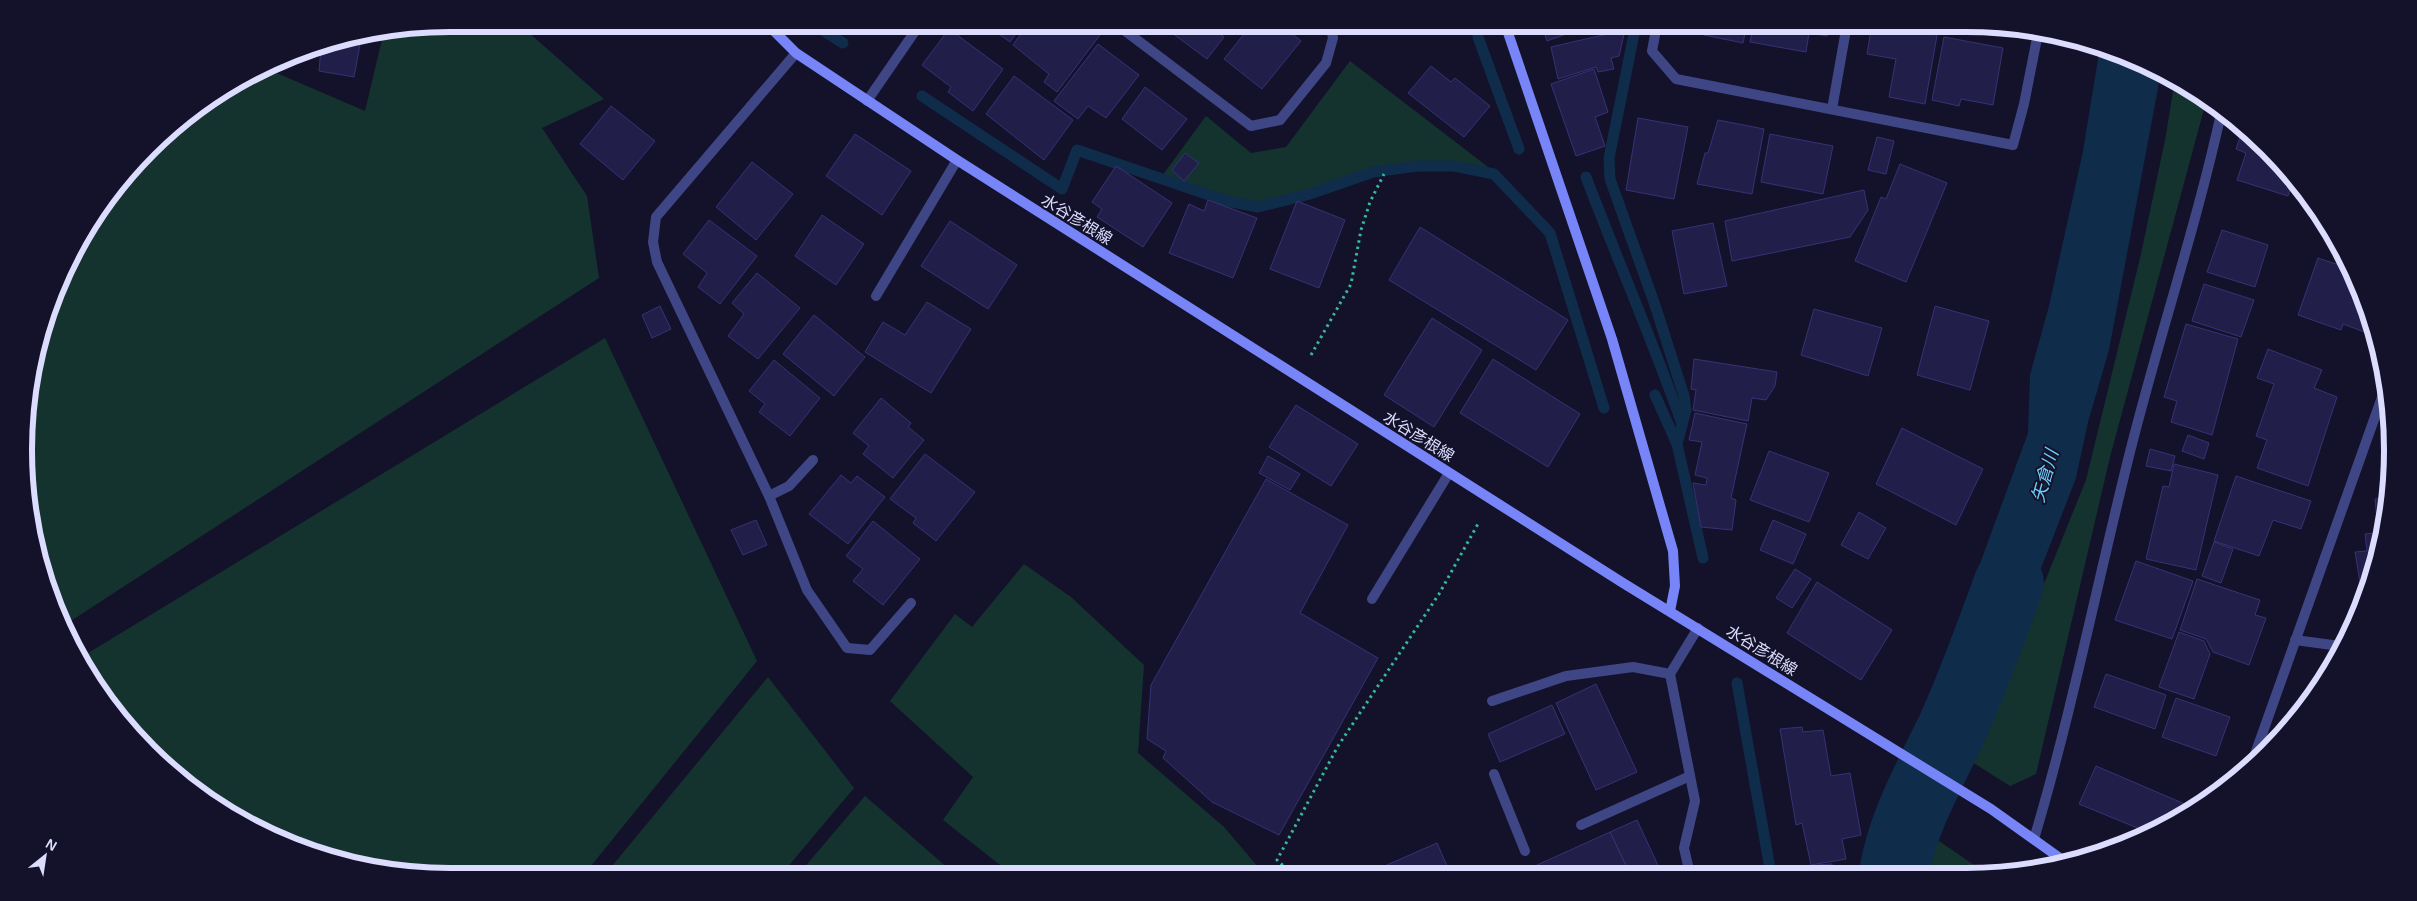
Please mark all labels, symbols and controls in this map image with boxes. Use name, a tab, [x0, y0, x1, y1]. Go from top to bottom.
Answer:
street label: 水谷彦根線	[1038, 191, 1115, 248]
street label: 水谷彦根線	[1380, 408, 1457, 465]
water label: 矢倉川	[2028, 445, 2063, 505]
street label: 水谷彦根線	[1723, 622, 1800, 679]
north arrow	[20, 831, 70, 881]
text: N	[43, 835, 60, 854]

